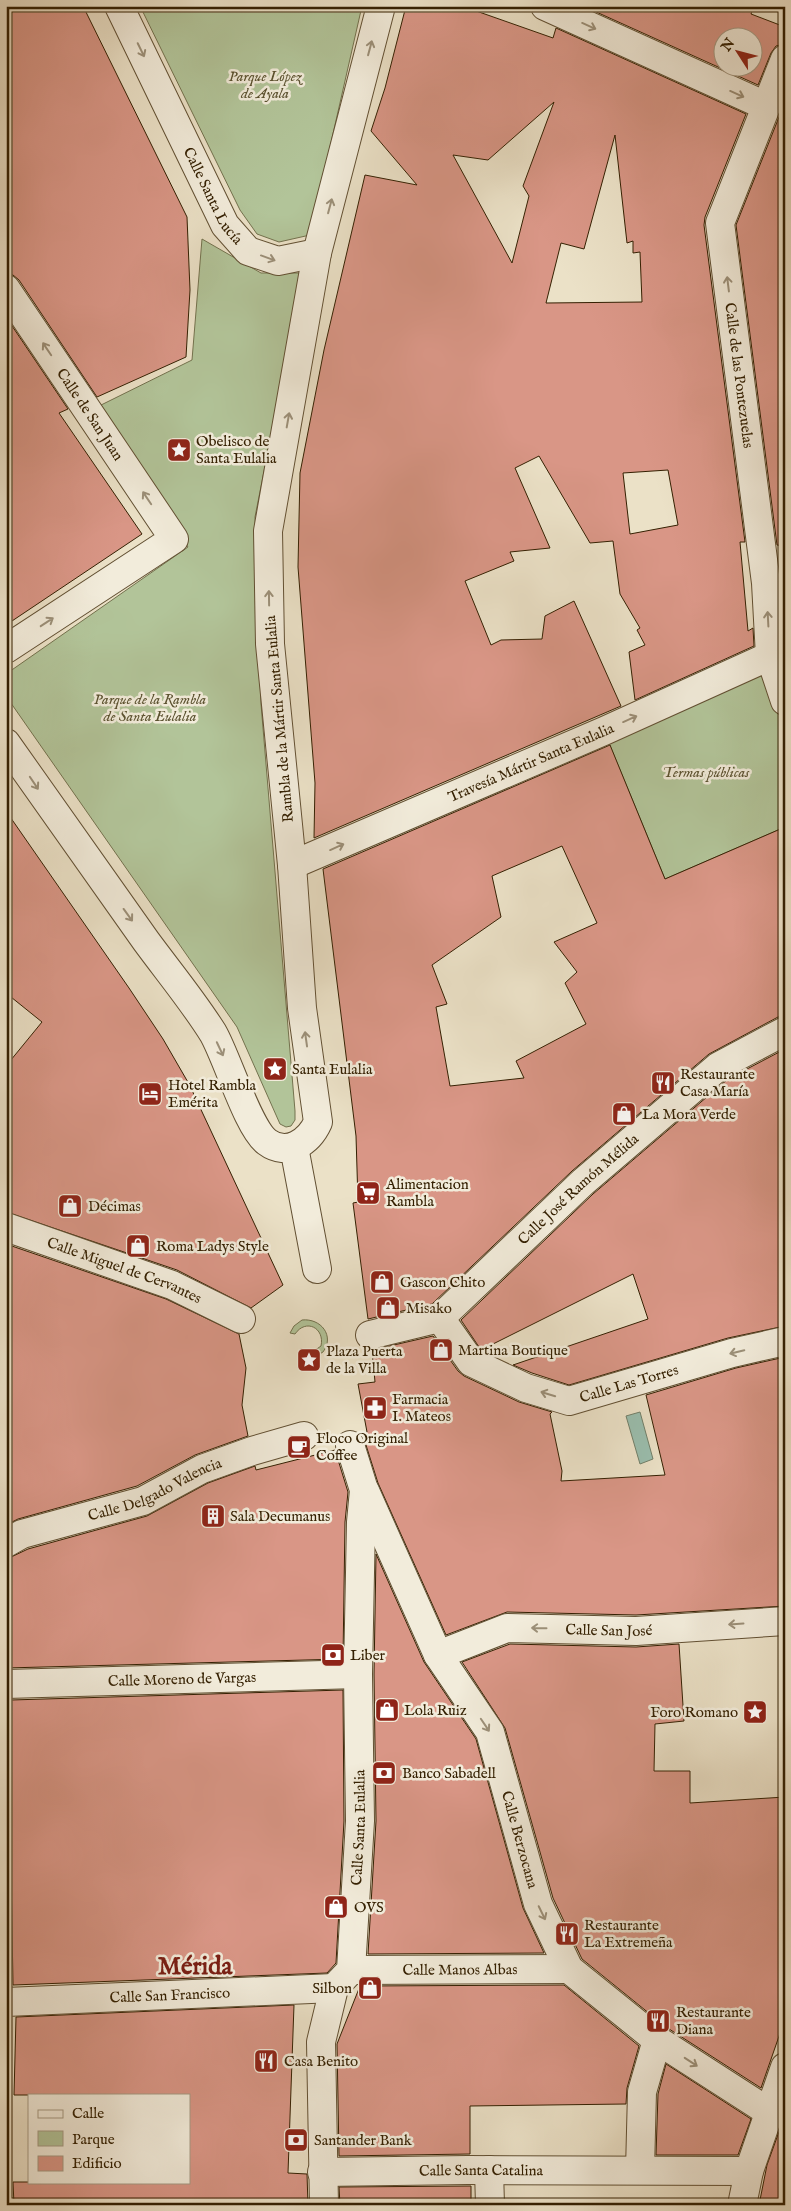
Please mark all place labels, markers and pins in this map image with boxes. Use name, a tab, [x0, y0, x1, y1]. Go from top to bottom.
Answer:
place label: Obelisco de Santa Eulalia	[196, 432, 277, 468]
place icon: Obelisco de Santa Eulalia	[166, 437, 192, 463]
place icon: Santa Eulalia	[262, 1056, 288, 1082]
place label: Santa Eulalia	[292, 1060, 373, 1079]
place label: Restaurante Casa María	[680, 1065, 755, 1101]
restaurant icon: Restaurante Casa María	[650, 1070, 676, 1096]
place label: Hotel Rambla Emérita	[168, 1076, 257, 1112]
hotel icon: Hotel Rambla Emérita	[137, 1081, 163, 1107]
shop icon: La Mora Verde	[611, 1101, 637, 1127]
place label: La Mora Verde	[642, 1105, 736, 1124]
place label: Alimentacion Rambla	[385, 1175, 469, 1211]
supermarket icon: Alimentacion Rambla	[355, 1180, 381, 1206]
shop icon: Décimas	[57, 1193, 83, 1219]
place label: Décimas	[88, 1197, 141, 1216]
shop icon: Roma Ladys Style	[125, 1233, 151, 1259]
place label: Roma Ladys Style	[156, 1237, 269, 1256]
shop icon: Gascon Chito	[369, 1269, 395, 1295]
place label: Gascon Chito	[400, 1273, 485, 1292]
shop icon: Misako	[375, 1295, 401, 1321]
place label: Misako	[406, 1299, 452, 1318]
shop icon: Martina Boutique	[428, 1337, 454, 1363]
place label: Martina Boutique	[458, 1341, 568, 1360]
place label: Plaza Puerta de la Villa	[326, 1342, 403, 1378]
place icon: Plaza Puerta de la Villa	[296, 1347, 322, 1373]
place label: Farmacia I. Mateos	[392, 1390, 451, 1426]
pharmacy icon: Farmacia I. Mateos	[362, 1395, 388, 1421]
place label: Floco Original Coffee	[316, 1429, 409, 1465]
cafe icon: Floco Original Coffee	[286, 1434, 312, 1460]
building icon: Sala Decumanus	[200, 1503, 226, 1529]
place label: Sala Decumanus	[230, 1507, 330, 1526]
bank icon: Liber	[320, 1642, 346, 1668]
place label: Liber	[350, 1646, 386, 1665]
shop icon: Lola Ruiz	[374, 1697, 400, 1723]
place icon: Foro Romano	[742, 1699, 768, 1725]
place label: Lola Ruiz	[404, 1701, 467, 1720]
place label: Foro Romano	[650, 1703, 738, 1722]
bank icon: Banco Sabadell	[371, 1760, 397, 1786]
place label: Banco Sabadell	[402, 1764, 497, 1783]
shop icon: OVS	[323, 1894, 349, 1920]
place label: OVS	[354, 1898, 384, 1917]
place label: Restaurante La Extremeña	[584, 1916, 673, 1952]
restaurant icon: Restaurante La Extremeña	[554, 1921, 580, 1947]
shop icon: Silbon	[357, 1975, 383, 2001]
place label: Silbon	[312, 1979, 352, 1998]
place label: Restaurante Diana	[676, 2003, 751, 2039]
restaurant icon: Restaurante Diana	[645, 2008, 671, 2034]
restaurant icon: Casa Benito	[253, 2048, 279, 2074]
place label: Casa Benito	[284, 2052, 358, 2071]
bank icon: Santander Bank	[283, 2127, 309, 2153]
place label: Santander Bank	[314, 2131, 413, 2150]

